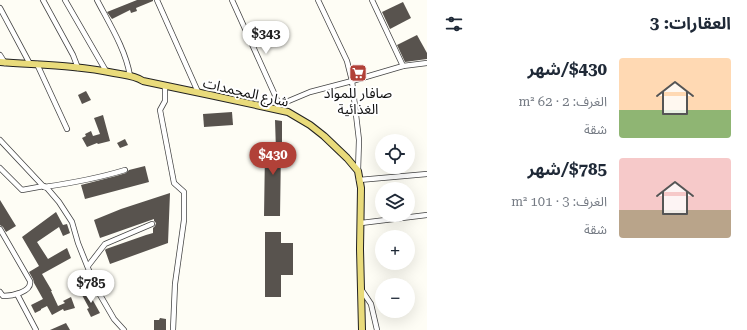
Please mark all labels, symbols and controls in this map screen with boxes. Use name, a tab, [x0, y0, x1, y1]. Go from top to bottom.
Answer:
icon: filters	[443, 13, 465, 35]
text: العقارات: 3	[650, 13, 731, 33]
pin: $343	[242, 21, 290, 55]
text: $343	[251, 26, 281, 41]
text: $430/شهر	[527, 59, 607, 79]
supermarket icon: صافار للمواد الغذائية	[348, 63, 368, 83]
street label: شارع المجمدات	[201, 74, 290, 113]
icon: home	[651, 74, 699, 122]
place label: صافار للمواد الغذائية	[324, 85, 392, 117]
text: الغرف: 2 · 62 m²	[518, 94, 607, 109]
text: شقة	[584, 122, 607, 137]
map controls	[375, 134, 415, 318]
button: locate	[375, 134, 415, 174]
pin: $430	[249, 142, 297, 176]
text: $430	[258, 147, 288, 162]
text: $785/شهر	[527, 159, 607, 179]
icon: home	[651, 174, 699, 222]
button: layers	[375, 182, 415, 222]
text: الغرف: 3 · 101 m²	[511, 194, 607, 209]
text: شقة	[584, 222, 607, 237]
button: +	[375, 230, 415, 270]
pin: $785	[67, 270, 115, 304]
text: $785	[76, 275, 106, 290]
button: −	[375, 278, 415, 318]

